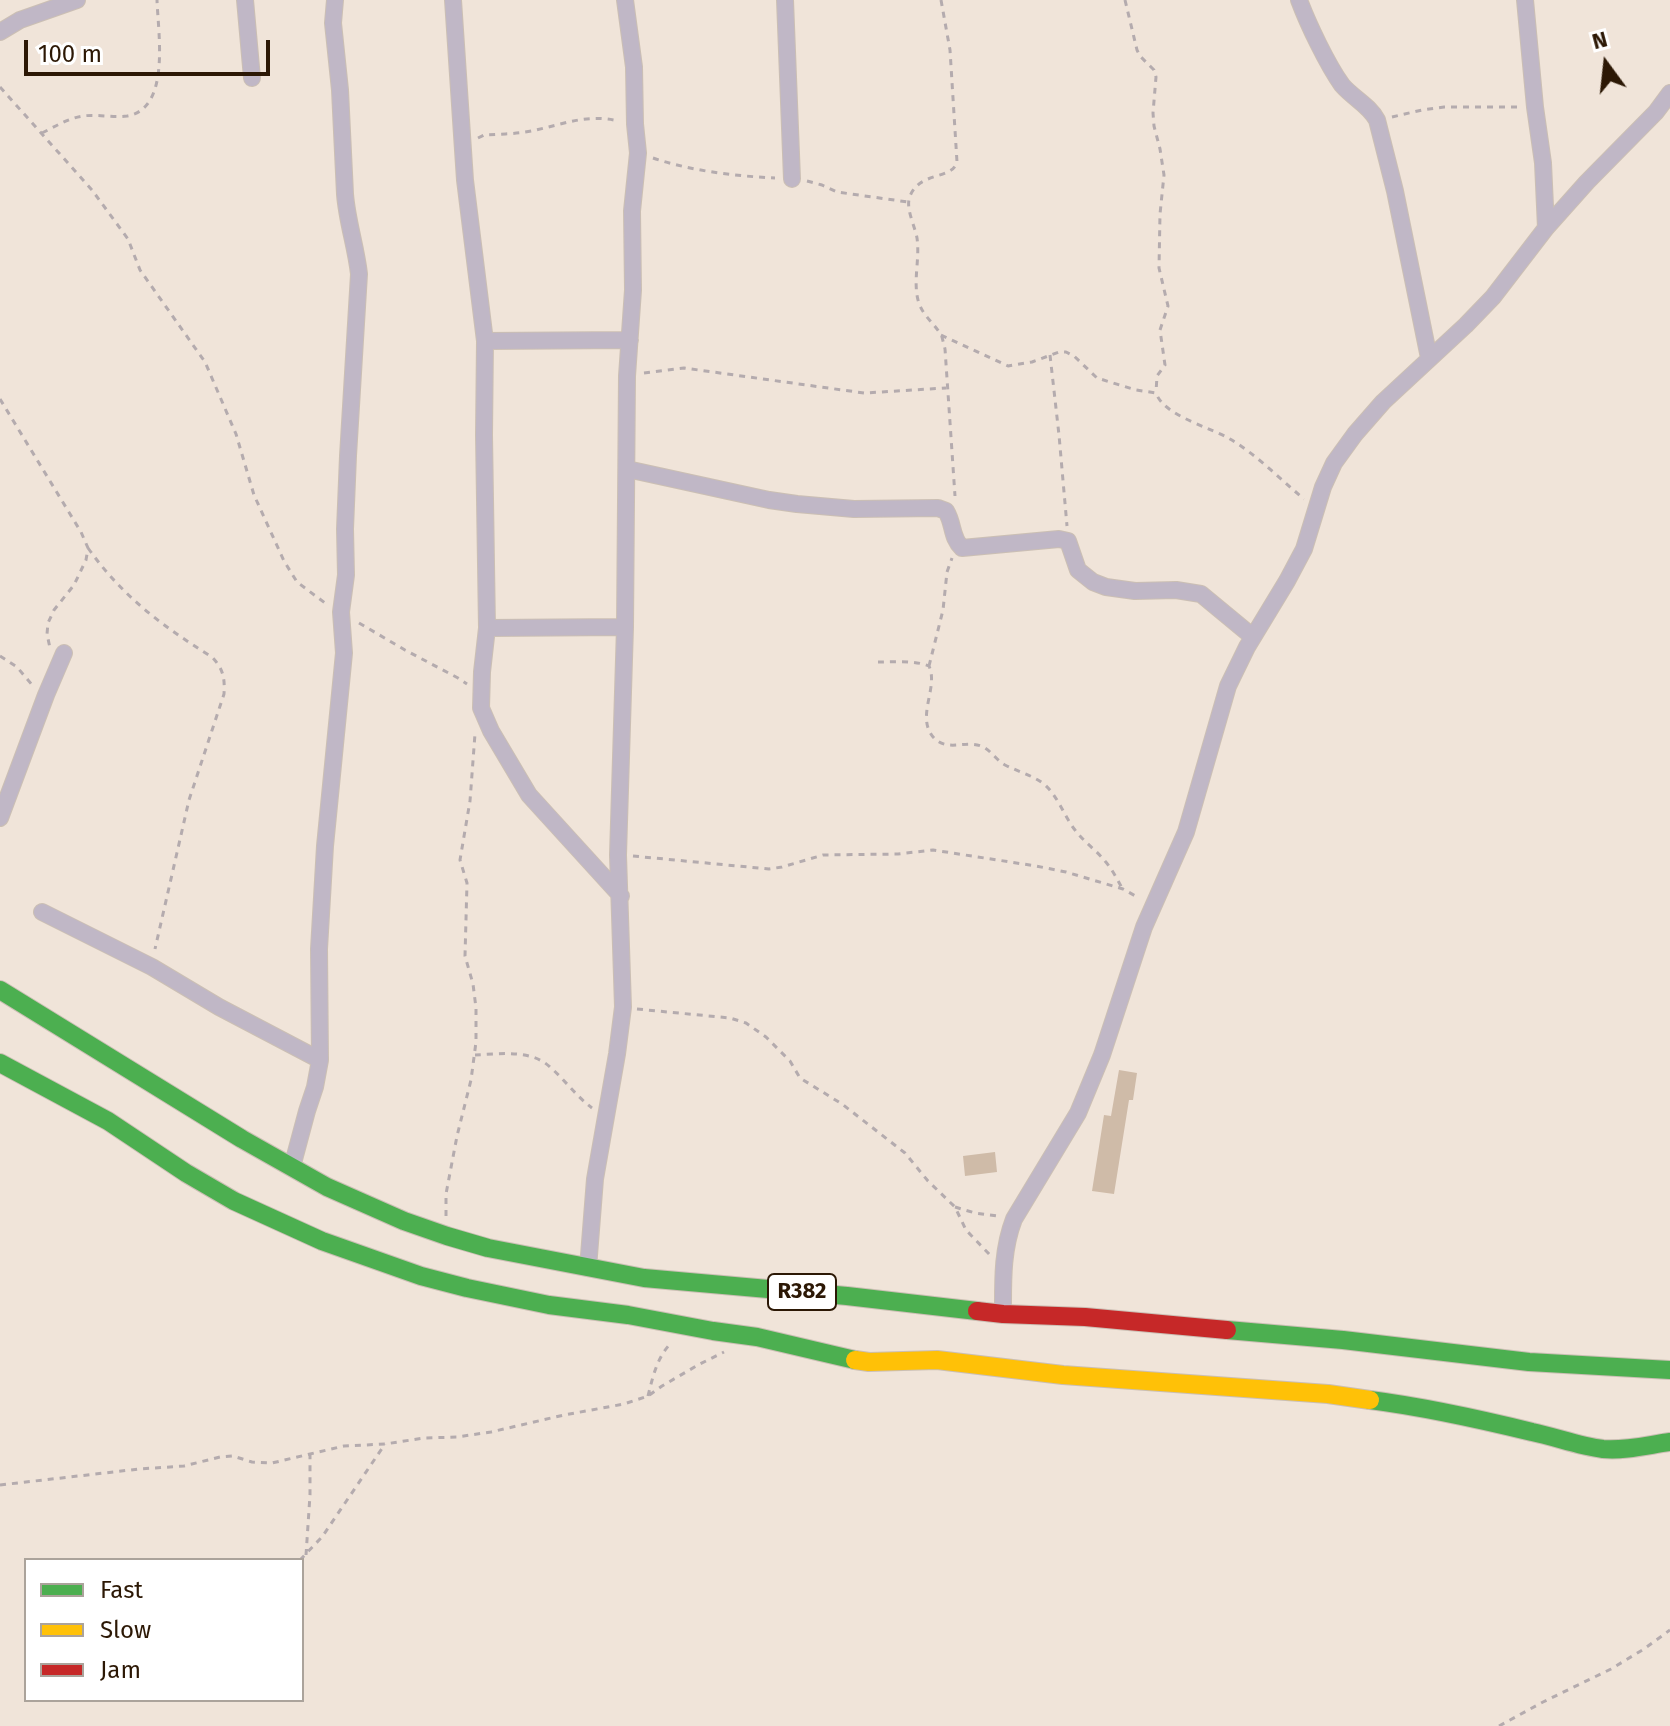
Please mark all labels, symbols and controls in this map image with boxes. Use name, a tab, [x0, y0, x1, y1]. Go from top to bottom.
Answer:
scale bar	[28, 24, 274, 74]
north arrow	[1566, 24, 1646, 104]
text: N	[1589, 25, 1610, 55]
text: 100 m	[38, 40, 102, 68]
road number: R382	[768, 1274, 836, 1310]
legend	[24, 1558, 304, 1702]
text: Fast	[100, 1576, 143, 1604]
text: Slow	[100, 1616, 151, 1644]
text: Jam	[100, 1656, 141, 1684]

